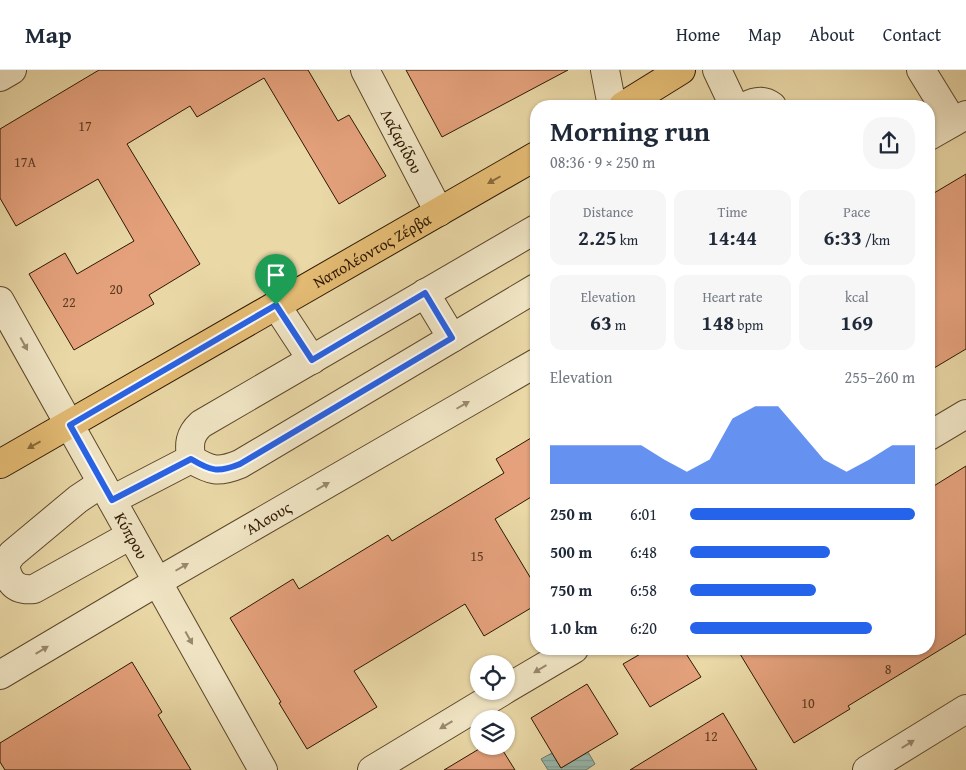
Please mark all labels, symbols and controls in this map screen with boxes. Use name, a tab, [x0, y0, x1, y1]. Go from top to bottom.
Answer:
text: Map	[25, 17, 72, 52]
text: Home	[676, 21, 720, 48]
text: Map	[748, 21, 781, 48]
text: About	[809, 21, 855, 48]
text: Contact	[883, 21, 941, 48]
street label: Λαζαρίδου	[375, 104, 429, 178]
text: Morning run	[550, 110, 710, 151]
house number: 17	[78, 116, 92, 136]
button: share	[863, 117, 915, 169]
text: 08:36 · 9 × 250 m	[550, 150, 655, 174]
house number: 17Α	[14, 152, 36, 172]
one-way arrow	[487, 176, 500, 185]
text: Distance	[583, 202, 633, 222]
text: Time	[718, 202, 747, 222]
text: Pace	[843, 202, 870, 222]
street label: Ναπολέοντος Ζέρβα	[308, 207, 436, 294]
text: 2.25	[578, 222, 617, 253]
text: 14:44	[708, 222, 757, 253]
text: 6:33	[823, 222, 862, 253]
text: km	[617, 230, 638, 250]
text: /km	[862, 230, 890, 250]
pin	[255, 254, 297, 305]
icon: arrive	[262, 261, 290, 289]
house number: 20	[109, 279, 123, 299]
text: Elevation	[581, 287, 636, 307]
text: Heart rate	[702, 287, 763, 307]
text: kcal	[845, 287, 869, 307]
house number: 22	[62, 292, 76, 312]
text: 63	[590, 307, 612, 338]
text: 148	[702, 307, 734, 338]
text: 169	[841, 307, 873, 338]
text: m	[612, 315, 626, 335]
text: bpm	[734, 315, 763, 335]
one-way arrow	[20, 337, 28, 351]
text: Elevation	[550, 365, 613, 389]
text: 255–260 m	[845, 365, 915, 389]
one-way arrow	[456, 401, 471, 409]
one-way arrow	[28, 440, 41, 449]
one-way arrow	[316, 482, 329, 491]
street label: Άλσους	[239, 495, 296, 541]
text: 250 m	[550, 502, 592, 526]
text: 6:01	[630, 502, 657, 526]
street label: Κύπρου	[109, 508, 154, 563]
text: 500 m	[550, 540, 592, 564]
text: 6:48	[630, 540, 657, 564]
house number: 15	[470, 546, 484, 566]
one-way arrow	[175, 563, 189, 572]
text: 750 m	[550, 578, 592, 602]
text: 6:58	[630, 578, 657, 602]
text: 1.0 km	[550, 616, 597, 640]
text: 6:20	[630, 616, 657, 640]
one-way arrow	[185, 632, 194, 645]
one-way arrow	[34, 646, 49, 654]
map controls	[470, 655, 515, 755]
button: locate	[470, 655, 515, 700]
house number: 8	[885, 659, 892, 679]
one-way arrow	[534, 665, 547, 674]
house number: 10	[801, 693, 815, 713]
button: layers	[470, 710, 515, 755]
one-way arrow	[440, 721, 453, 730]
house number: 12	[704, 726, 718, 746]
one-way arrow	[902, 740, 915, 749]

